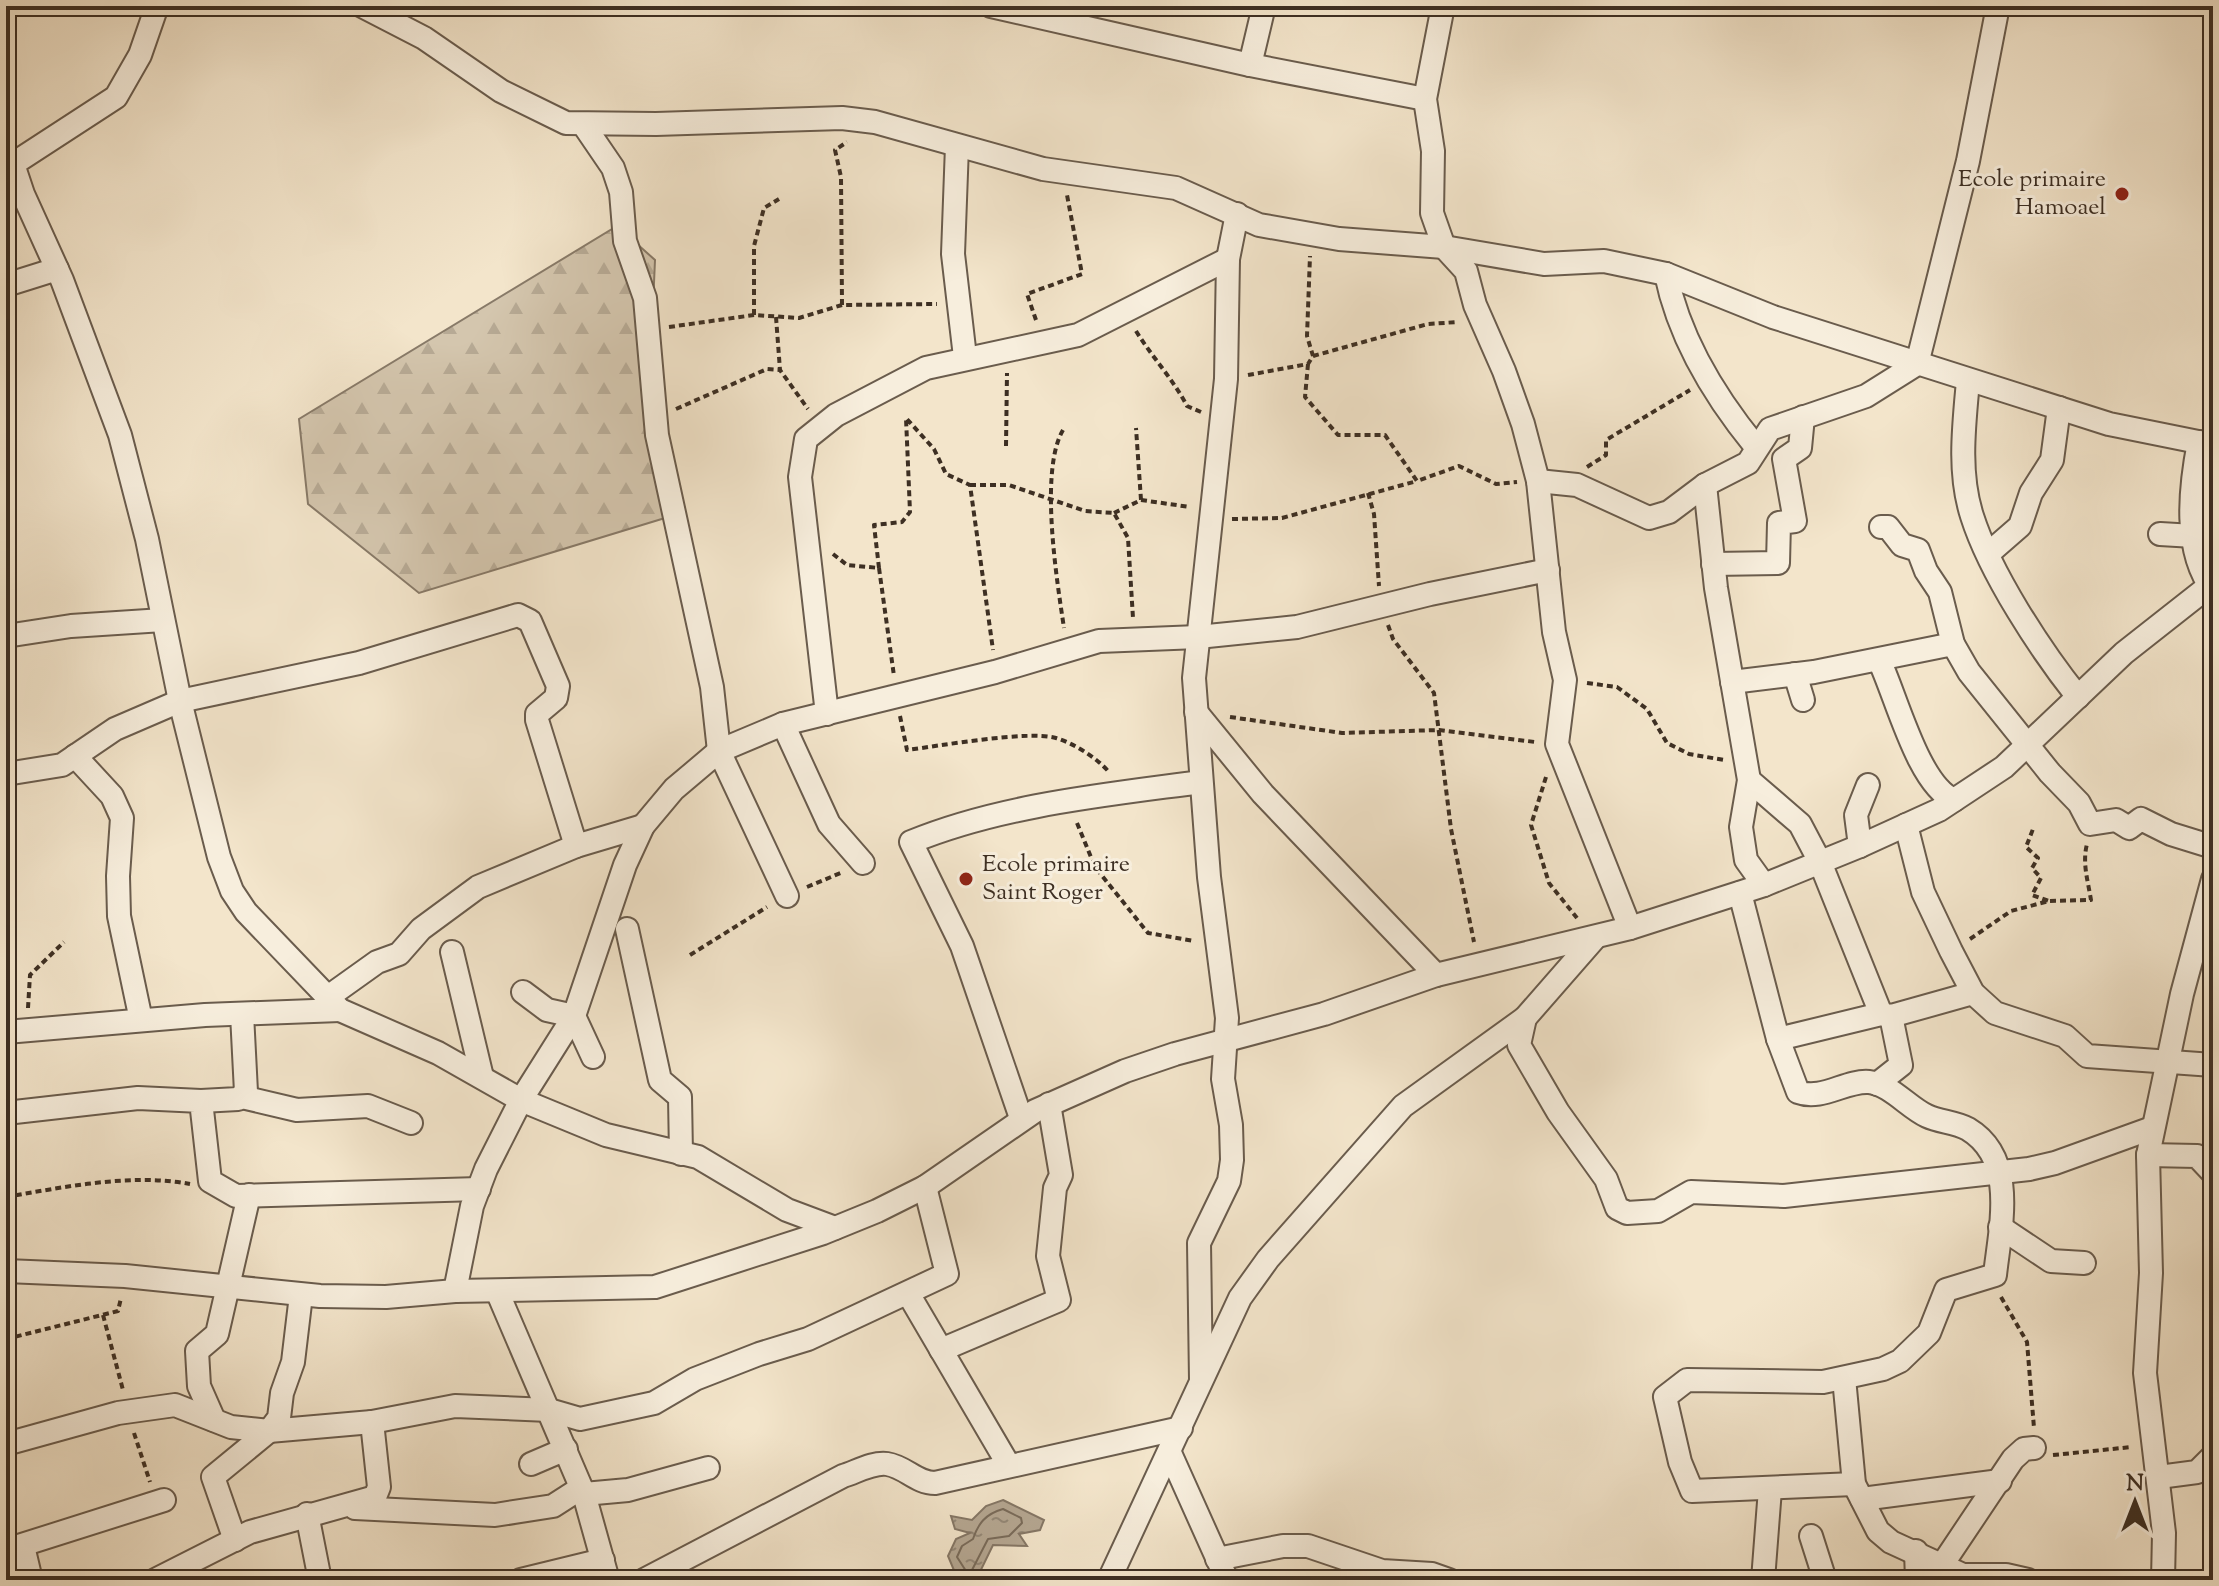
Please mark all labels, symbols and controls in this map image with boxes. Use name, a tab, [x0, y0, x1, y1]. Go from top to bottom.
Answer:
place label: Ecole primaire Hamoael	[1958, 163, 2106, 225]
marker: Ecole primaire Hamoael	[2113, 185, 2131, 203]
place label: Ecole primaire Saint Roger	[982, 848, 1130, 910]
marker: Ecole primaire Saint Roger	[957, 870, 975, 888]
north arrow	[2095, 1462, 2175, 1542]
text: N	[2126, 1469, 2144, 1501]

